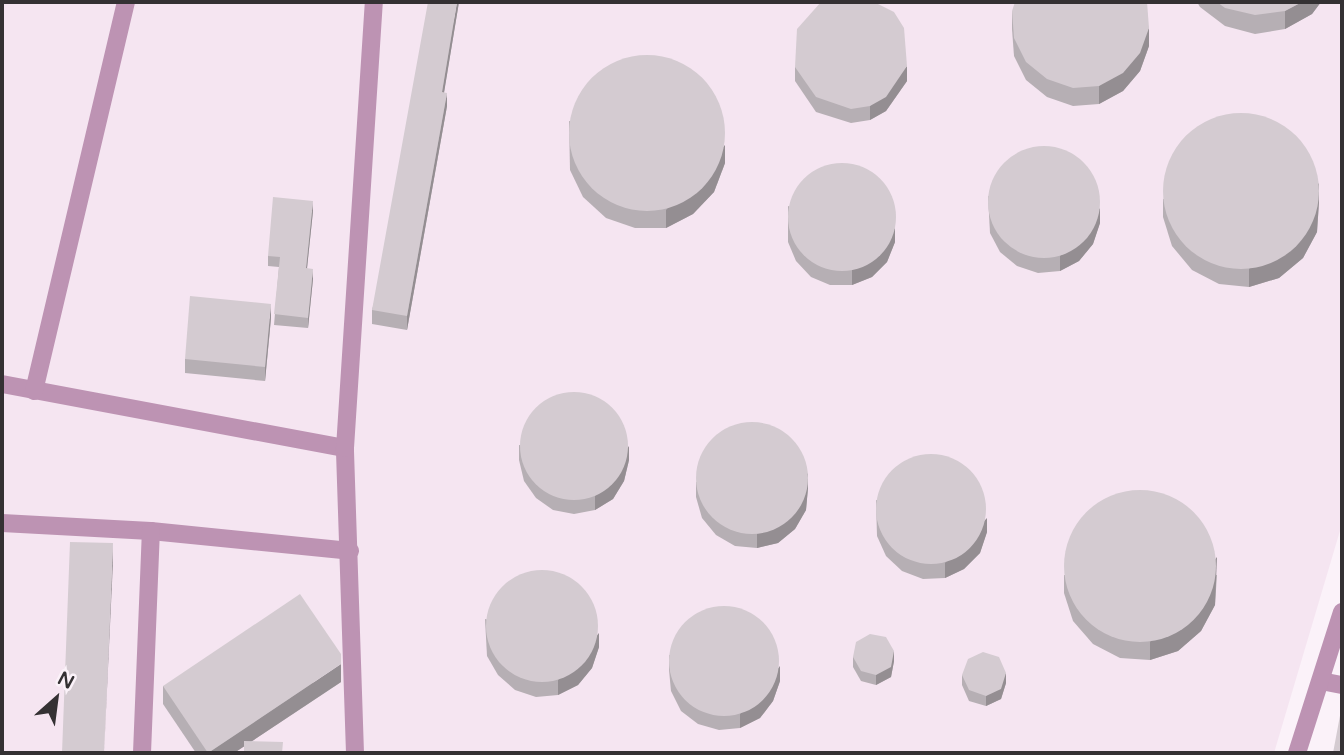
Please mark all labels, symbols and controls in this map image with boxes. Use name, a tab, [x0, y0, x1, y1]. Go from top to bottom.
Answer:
north arrow	[21, 664, 91, 734]
text: N	[54, 667, 78, 694]

